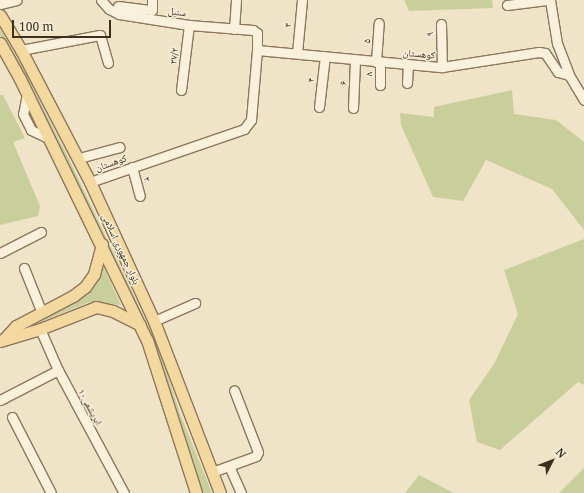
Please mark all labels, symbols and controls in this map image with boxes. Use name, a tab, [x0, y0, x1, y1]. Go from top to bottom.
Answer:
street label: سنبل	[167, 5, 187, 19]
scale bar	[14, 12, 113, 38]
text: 100 m	[19, 18, 54, 35]
street label: ۳	[282, 22, 294, 28]
street label: ۹	[424, 32, 436, 36]
street label: ۵	[361, 38, 373, 44]
street label: ۲۷/۲	[167, 47, 181, 65]
street label: کوهستان	[402, 47, 436, 61]
street label: ۸	[363, 72, 375, 76]
street label: ۴	[305, 77, 317, 83]
street label: ۶	[337, 81, 349, 85]
street label: کوهستان	[94, 152, 128, 174]
street label: ۲	[141, 175, 153, 183]
street label: بلوار جمهوری اسلامی	[99, 212, 143, 286]
street label: ابریشمی۱۰	[75, 387, 105, 427]
north arrow	[532, 441, 572, 481]
text: N	[553, 444, 570, 461]

